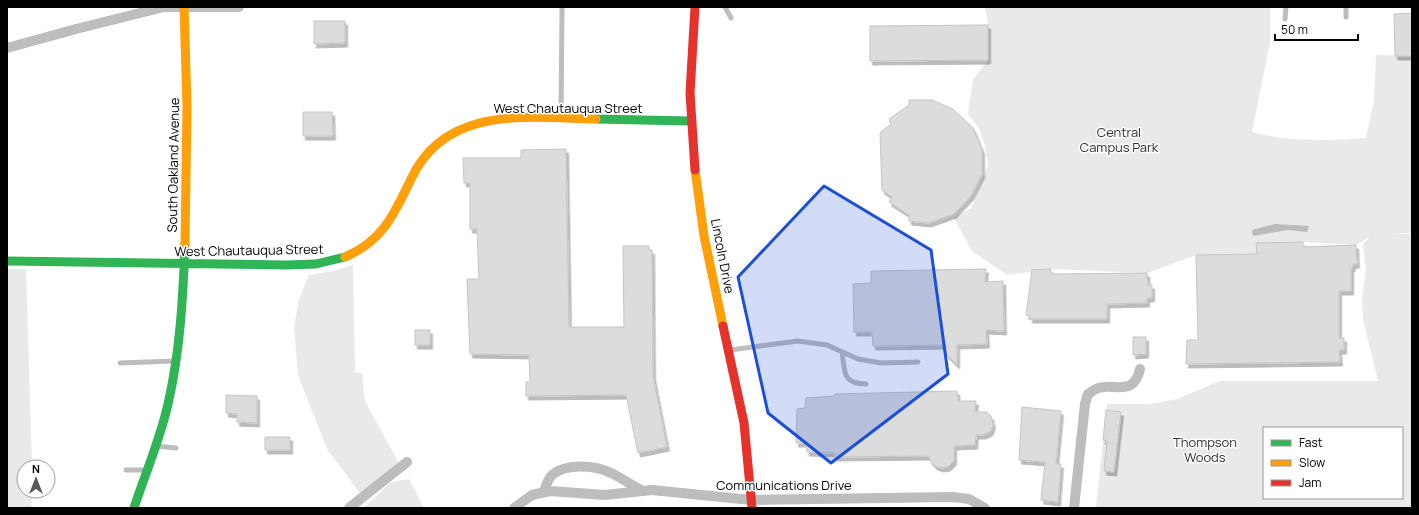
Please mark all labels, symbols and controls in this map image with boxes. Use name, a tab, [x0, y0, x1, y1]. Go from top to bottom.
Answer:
scale bar	[1275, 16, 1358, 42]
text: 50 m	[1281, 21, 1308, 38]
street label: South Oakland Avenue	[163, 97, 183, 233]
street label: West Chautauqua Street	[493, 99, 643, 117]
park label: Central Campus Park	[1080, 123, 1159, 156]
street label: Lincoln Drive	[707, 217, 739, 295]
street label: West Chautauqua Street	[174, 240, 324, 260]
legend	[1263, 427, 1403, 499]
park label: Thompson Woods	[1173, 433, 1237, 466]
text: Fast	[1299, 434, 1323, 451]
text: Slow	[1299, 454, 1325, 471]
north arrow	[16, 459, 56, 499]
text: N	[32, 461, 40, 476]
text: Jam	[1299, 474, 1321, 491]
street label: Communications Drive	[716, 476, 852, 494]

